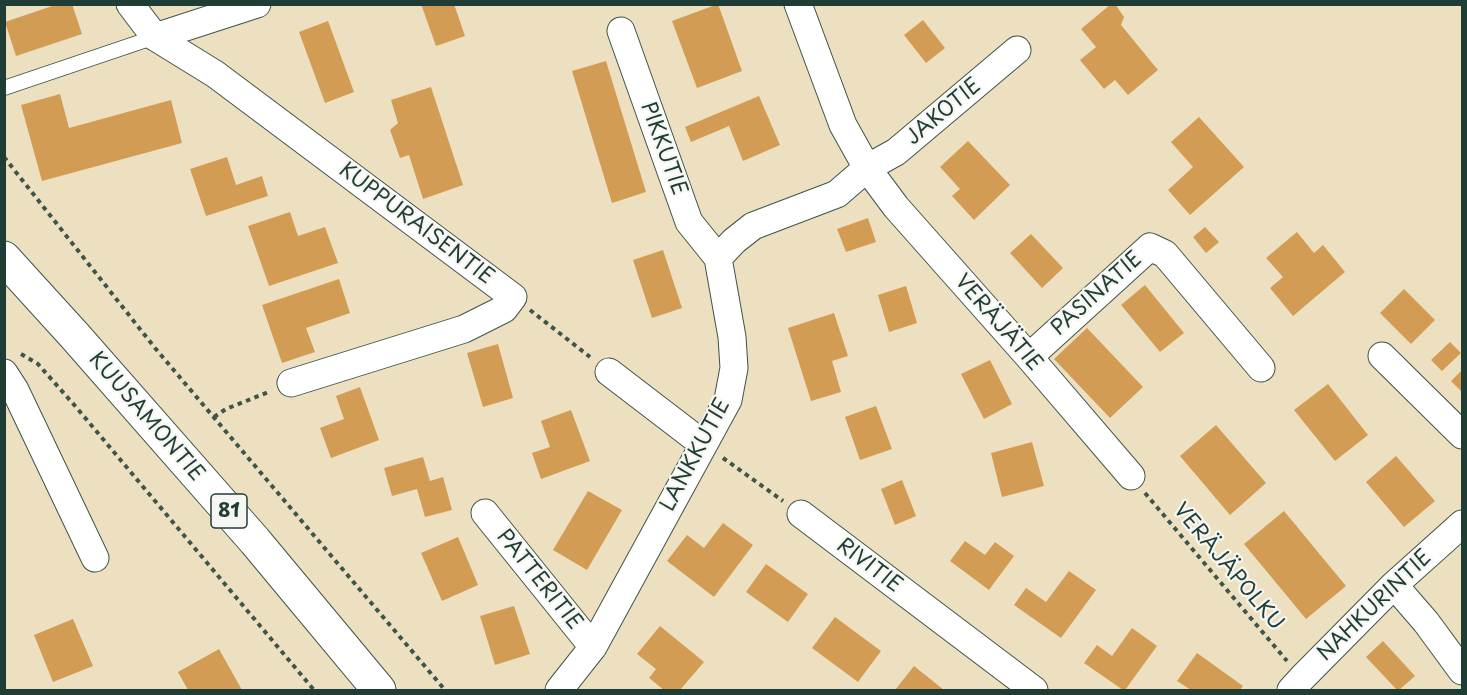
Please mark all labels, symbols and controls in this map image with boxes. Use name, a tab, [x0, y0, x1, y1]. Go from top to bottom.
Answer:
street label: JAKOTIE	[901, 73, 987, 151]
street label: PIKKUTIE	[634, 99, 692, 199]
street label: KUPPURAISENTIE	[334, 158, 498, 290]
street label: PASINATIE	[1046, 247, 1148, 341]
street label: VERÄJÄTIE	[949, 269, 1047, 377]
street label: KUUSAMONTIE	[83, 347, 209, 487]
street label: LANKKUTIE	[656, 394, 736, 516]
road number: 81	[211, 494, 247, 528]
street label: VERÄJÄPOLKU	[1168, 498, 1288, 636]
street label: PATTERITIE	[491, 525, 587, 635]
street label: RIVITIE	[831, 533, 907, 599]
street label: NAHKURINTIE	[1313, 545, 1437, 667]

